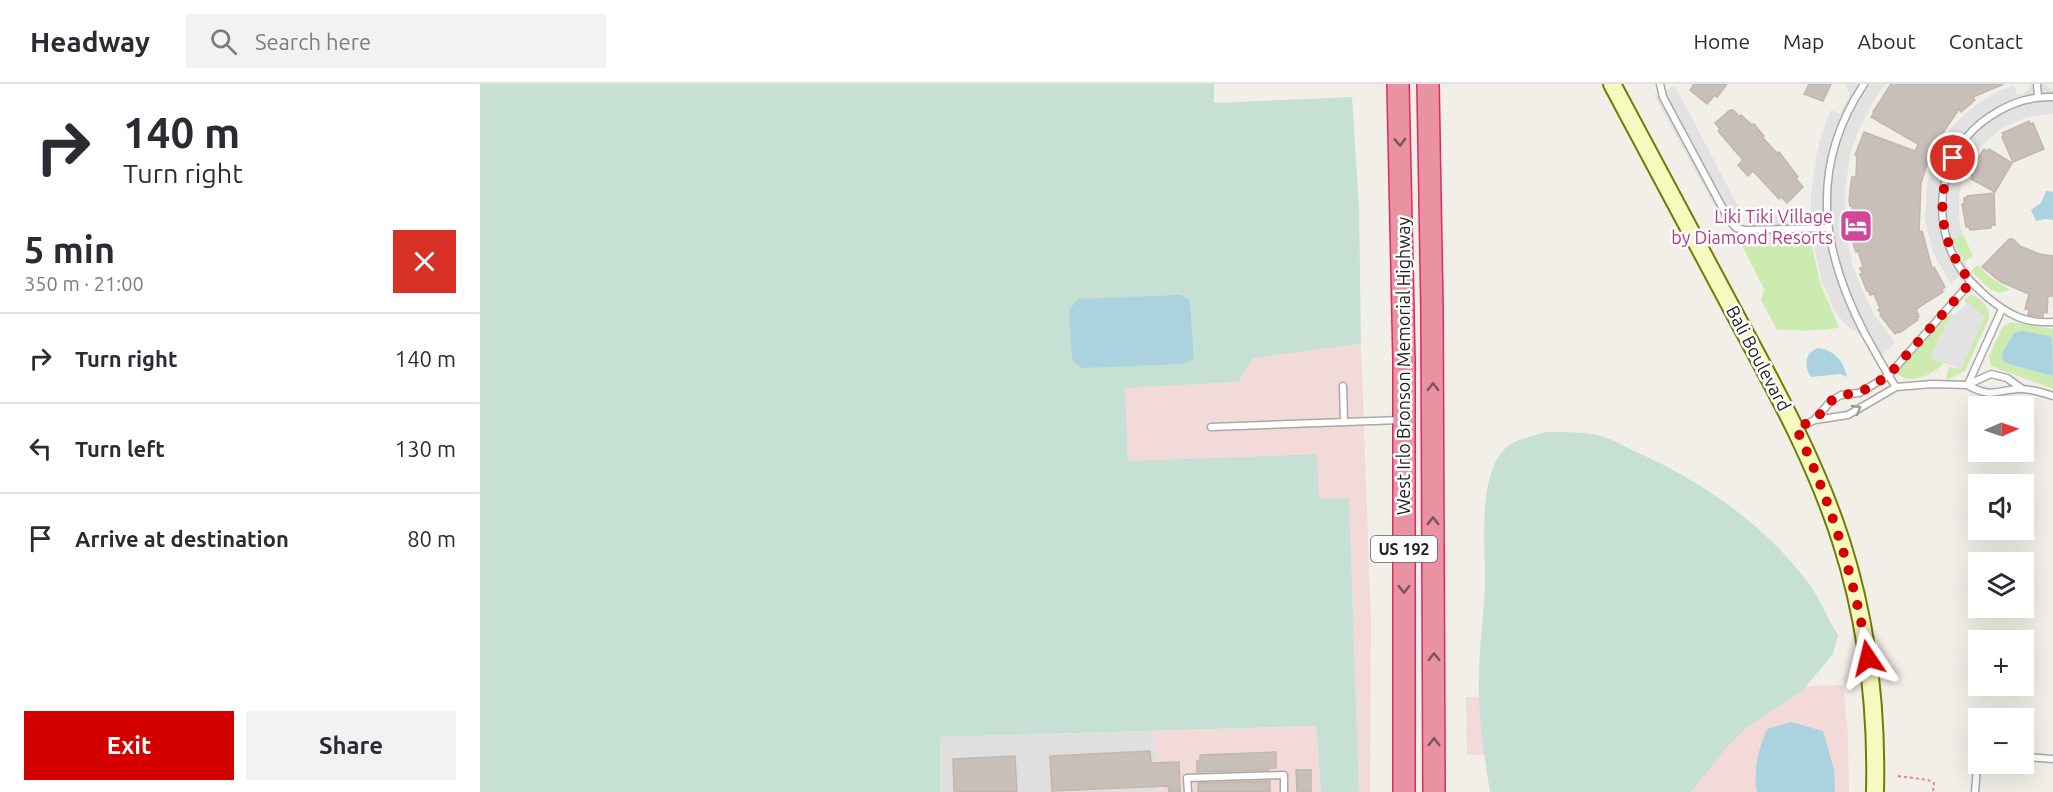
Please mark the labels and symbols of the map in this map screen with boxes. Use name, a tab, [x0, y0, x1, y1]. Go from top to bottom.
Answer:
pin	[1927, 132, 1978, 183]
one-way arrow	[1393, 138, 1406, 147]
place label: Liki Tiki Village by Diamond Resorts	[1671, 206, 1833, 247]
hotel icon: Liki Tiki Village by Diamond Resorts	[1838, 208, 1874, 244]
street label: West Irlo Bronson Memorial Highway	[1393, 217, 1413, 515]
street label: Bali Boulevard	[1723, 302, 1795, 414]
one-way arrow	[1427, 383, 1439, 392]
north arrow	[1968, 396, 2034, 462]
one-way arrow	[1851, 405, 1862, 417]
one-way arrow	[1427, 516, 1439, 525]
road number: US 192	[1371, 536, 1437, 562]
one-way arrow	[1398, 584, 1410, 593]
position arrow	[1836, 626, 1900, 690]
one-way arrow	[1428, 652, 1440, 661]
one-way arrow	[1428, 738, 1440, 747]

